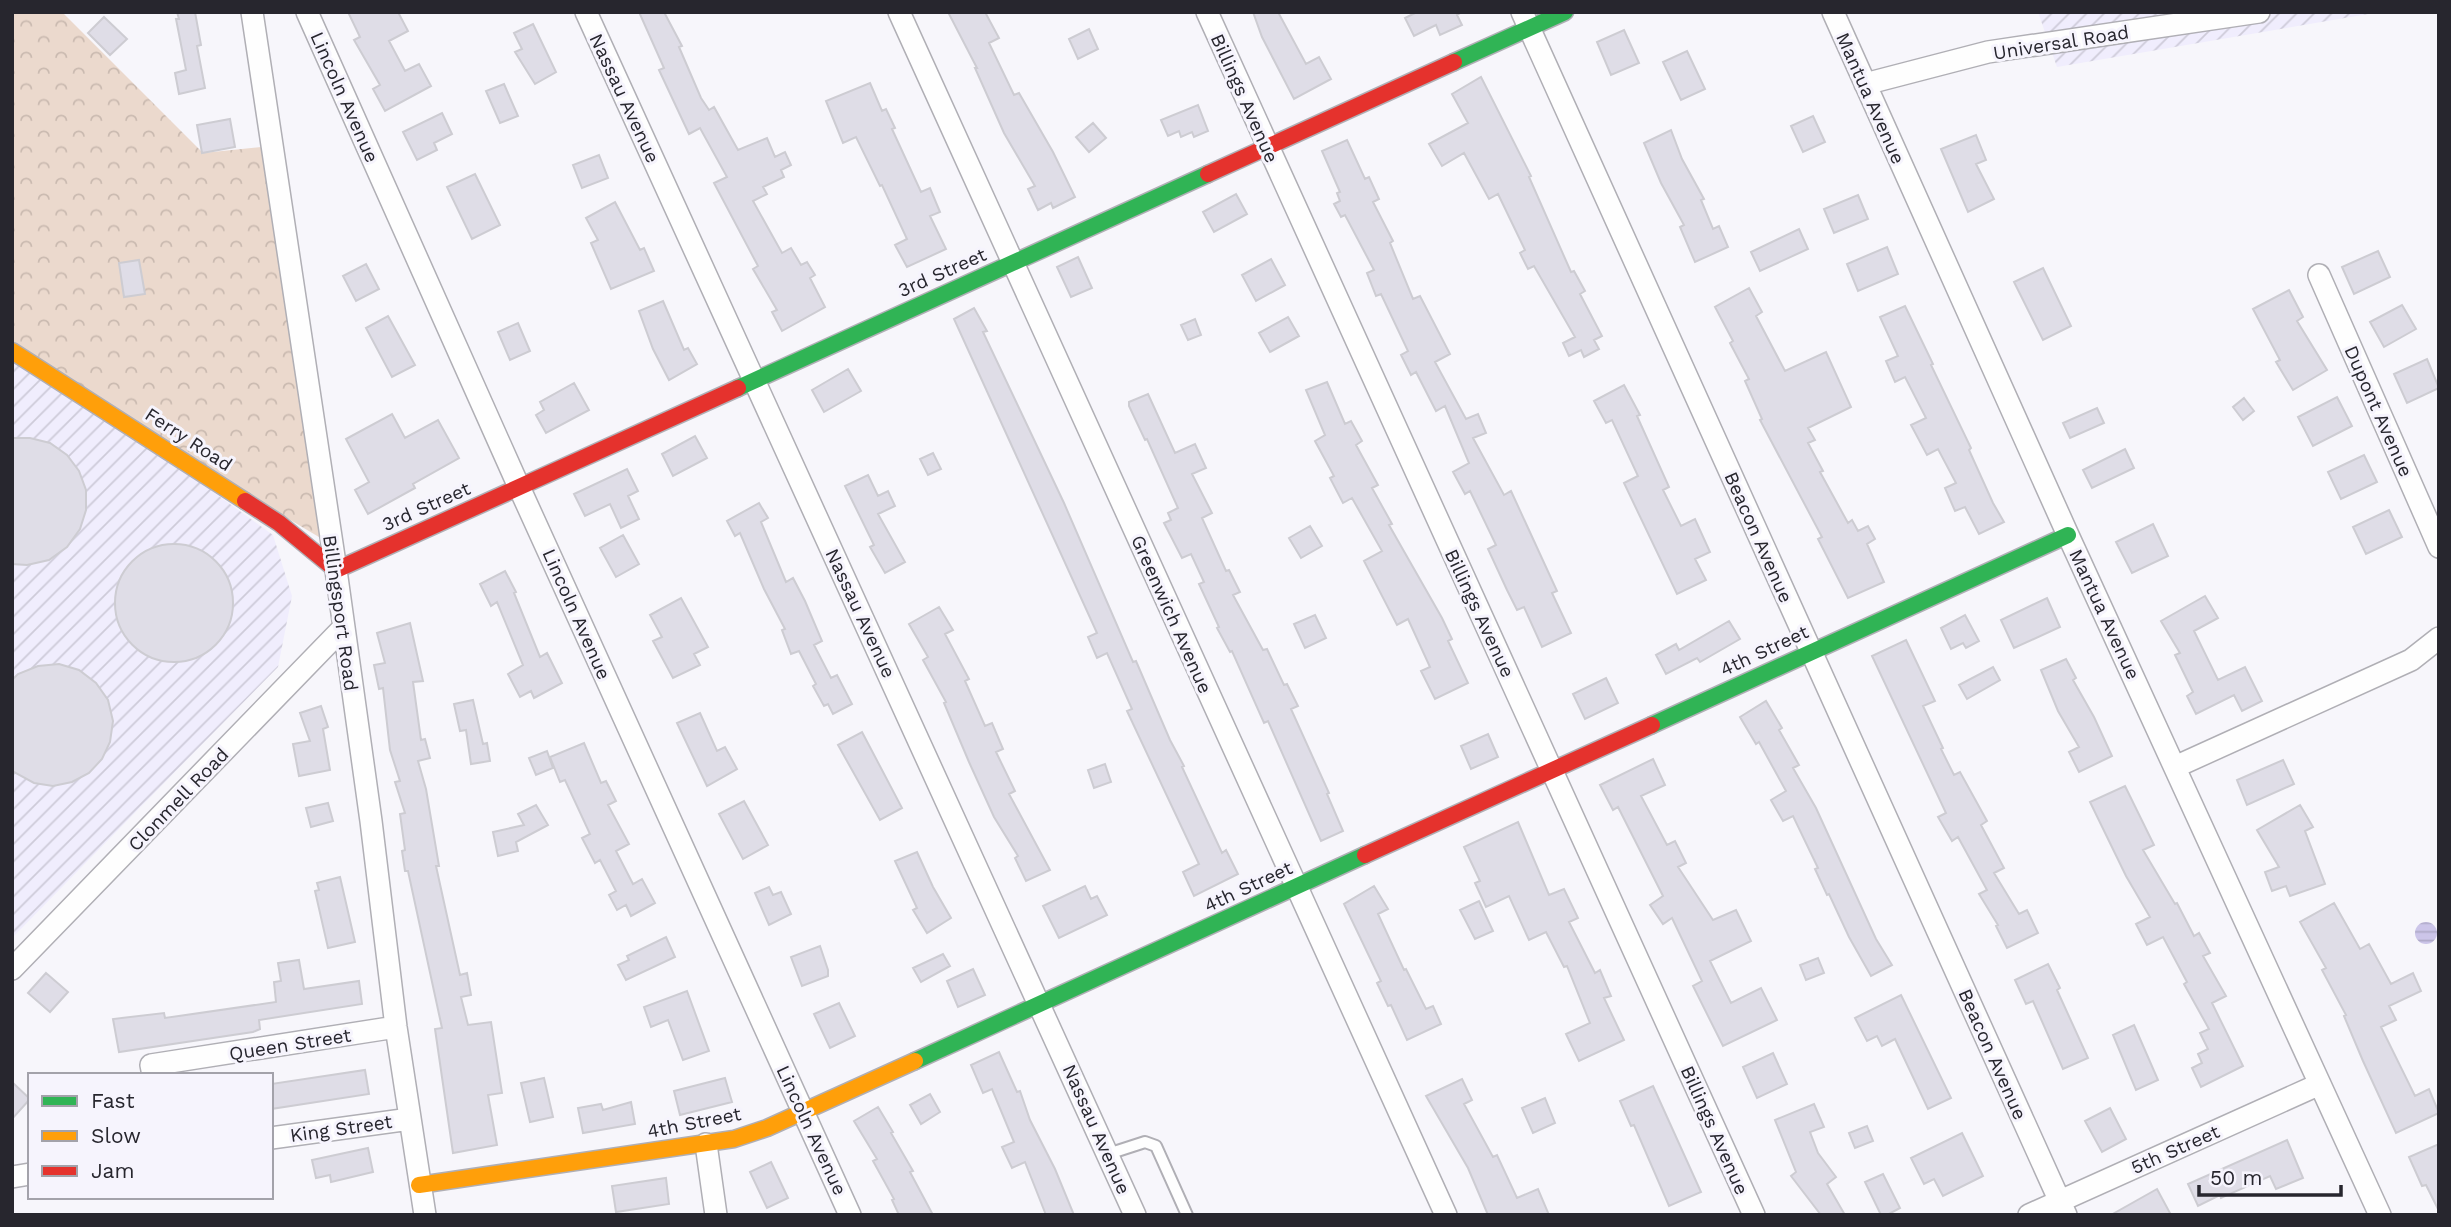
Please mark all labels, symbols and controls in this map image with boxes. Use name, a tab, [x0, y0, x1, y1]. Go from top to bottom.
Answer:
street label: Universal Road	[1992, 20, 2131, 65]
street label: Lincoln Avenue	[305, 28, 384, 166]
street label: Mantua Avenue	[1831, 29, 1910, 167]
street label: Nassau Avenue	[585, 30, 665, 167]
street label: Billings Avenue	[1206, 30, 1283, 166]
street label: 3rd Street	[895, 243, 990, 302]
street label: Dupont Avenue	[2339, 342, 2418, 480]
street label: Ferry Road	[141, 403, 237, 476]
street label: Beacon Avenue	[1719, 468, 1798, 606]
street label: 3rd Street	[379, 477, 474, 536]
street label: Greenwich Avenue	[1126, 531, 1217, 697]
street label: Billingsport Road	[318, 534, 363, 693]
street label: Lincoln Avenue	[537, 545, 616, 683]
street label: Nassau Avenue	[821, 545, 901, 682]
street label: Billings Avenue	[1440, 545, 1519, 681]
street label: Mantua Avenue	[2064, 545, 2145, 683]
street label: 4th Street	[1716, 620, 1812, 681]
street label: Clonmell Road	[123, 743, 233, 856]
street label: 4th Street	[1200, 856, 1296, 917]
street label: Beacon Avenue	[1953, 985, 2032, 1123]
street label: Queen Street	[227, 1023, 353, 1065]
street label: Nassau Avenue	[1058, 1061, 1136, 1198]
street label: Lincoln Avenue	[771, 1062, 852, 1199]
street label: Billings Avenue	[1676, 1062, 1753, 1198]
legend	[28, 1073, 273, 1199]
text: Fast	[91, 1088, 135, 1113]
street label: 4th Street	[645, 1102, 743, 1143]
street label: King Street	[288, 1110, 394, 1147]
street label: 5th Street	[2127, 1120, 2223, 1179]
text: Slow	[91, 1123, 141, 1148]
scale bar	[2199, 1154, 2341, 1198]
text: Jam	[91, 1158, 134, 1183]
text: 50 m	[2210, 1165, 2262, 1190]

